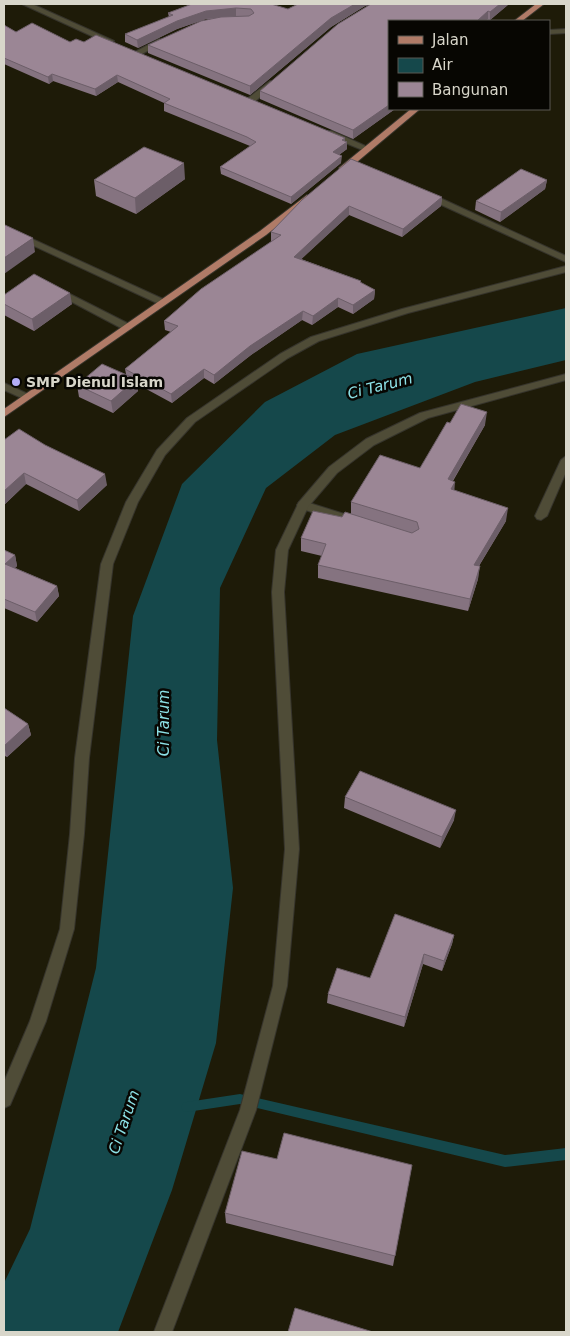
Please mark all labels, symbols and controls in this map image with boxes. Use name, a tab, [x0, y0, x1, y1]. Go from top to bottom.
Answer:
legend	[388, 20, 550, 110]
text: Jalan	[431, 31, 468, 49]
text: Air	[432, 56, 453, 74]
text: Bangunan	[432, 81, 508, 99]
water label: Ci Tarum	[346, 369, 414, 403]
place label: SMP Dienul Islam	[26, 374, 163, 390]
marker: SMP Dienul Islam	[10, 376, 22, 388]
water label: Ci Tarum	[155, 690, 173, 756]
water label: Ci Tarum	[105, 1088, 143, 1156]

